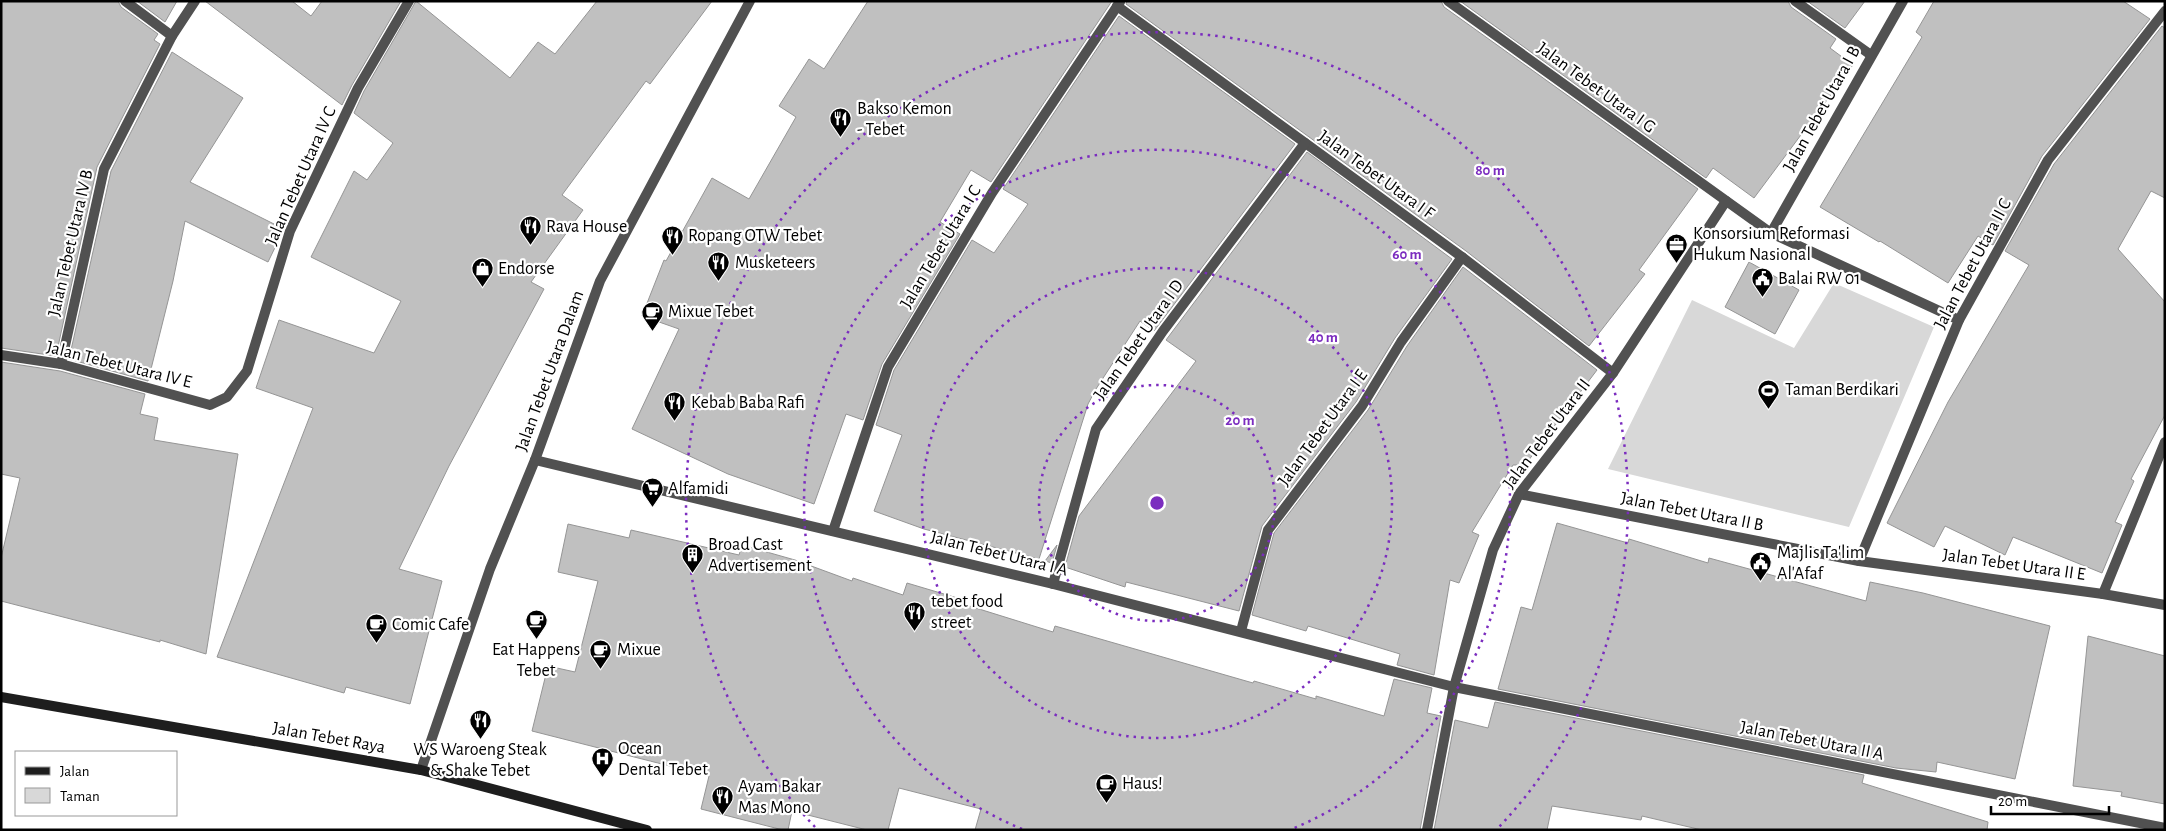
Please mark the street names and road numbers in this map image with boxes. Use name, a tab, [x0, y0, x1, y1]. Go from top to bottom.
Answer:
street label: Jalan Tebet Utara I G	[1534, 39, 1658, 137]
street label: Jalan Tebet Utara I B	[1780, 43, 1864, 175]
street label: Jalan Tebet Utara IV C	[262, 104, 340, 248]
street label: Jalan Tebet Utara I F	[1315, 127, 1437, 223]
street label: Jalan Tebet Utara IV B	[45, 168, 97, 318]
street label: Jalan Tebet Utara I C	[897, 182, 985, 312]
street label: Jalan Tebet Utara II C	[1931, 196, 2015, 332]
street label: Jalan Tebet Utara I D	[1091, 277, 1187, 403]
street label: Jalan Tebet Utara Dalam	[513, 288, 587, 454]
street label: Jalan Tebet Utara IV E	[45, 338, 194, 392]
street label: Jalan Tebet Utara I E	[1275, 366, 1371, 490]
street label: Jalan Tebet Utara II	[1500, 376, 1594, 492]
street label: Jalan Tebet Utara II B	[1619, 489, 1765, 535]
street label: Jalan Tebet Utara I A	[928, 528, 1070, 580]
street label: Jalan Tebet Utara II E	[1941, 546, 2087, 584]
street label: Jalan Tebet Utara II A	[1739, 718, 1886, 764]
street label: Jalan Tebet Raya	[271, 719, 387, 757]

